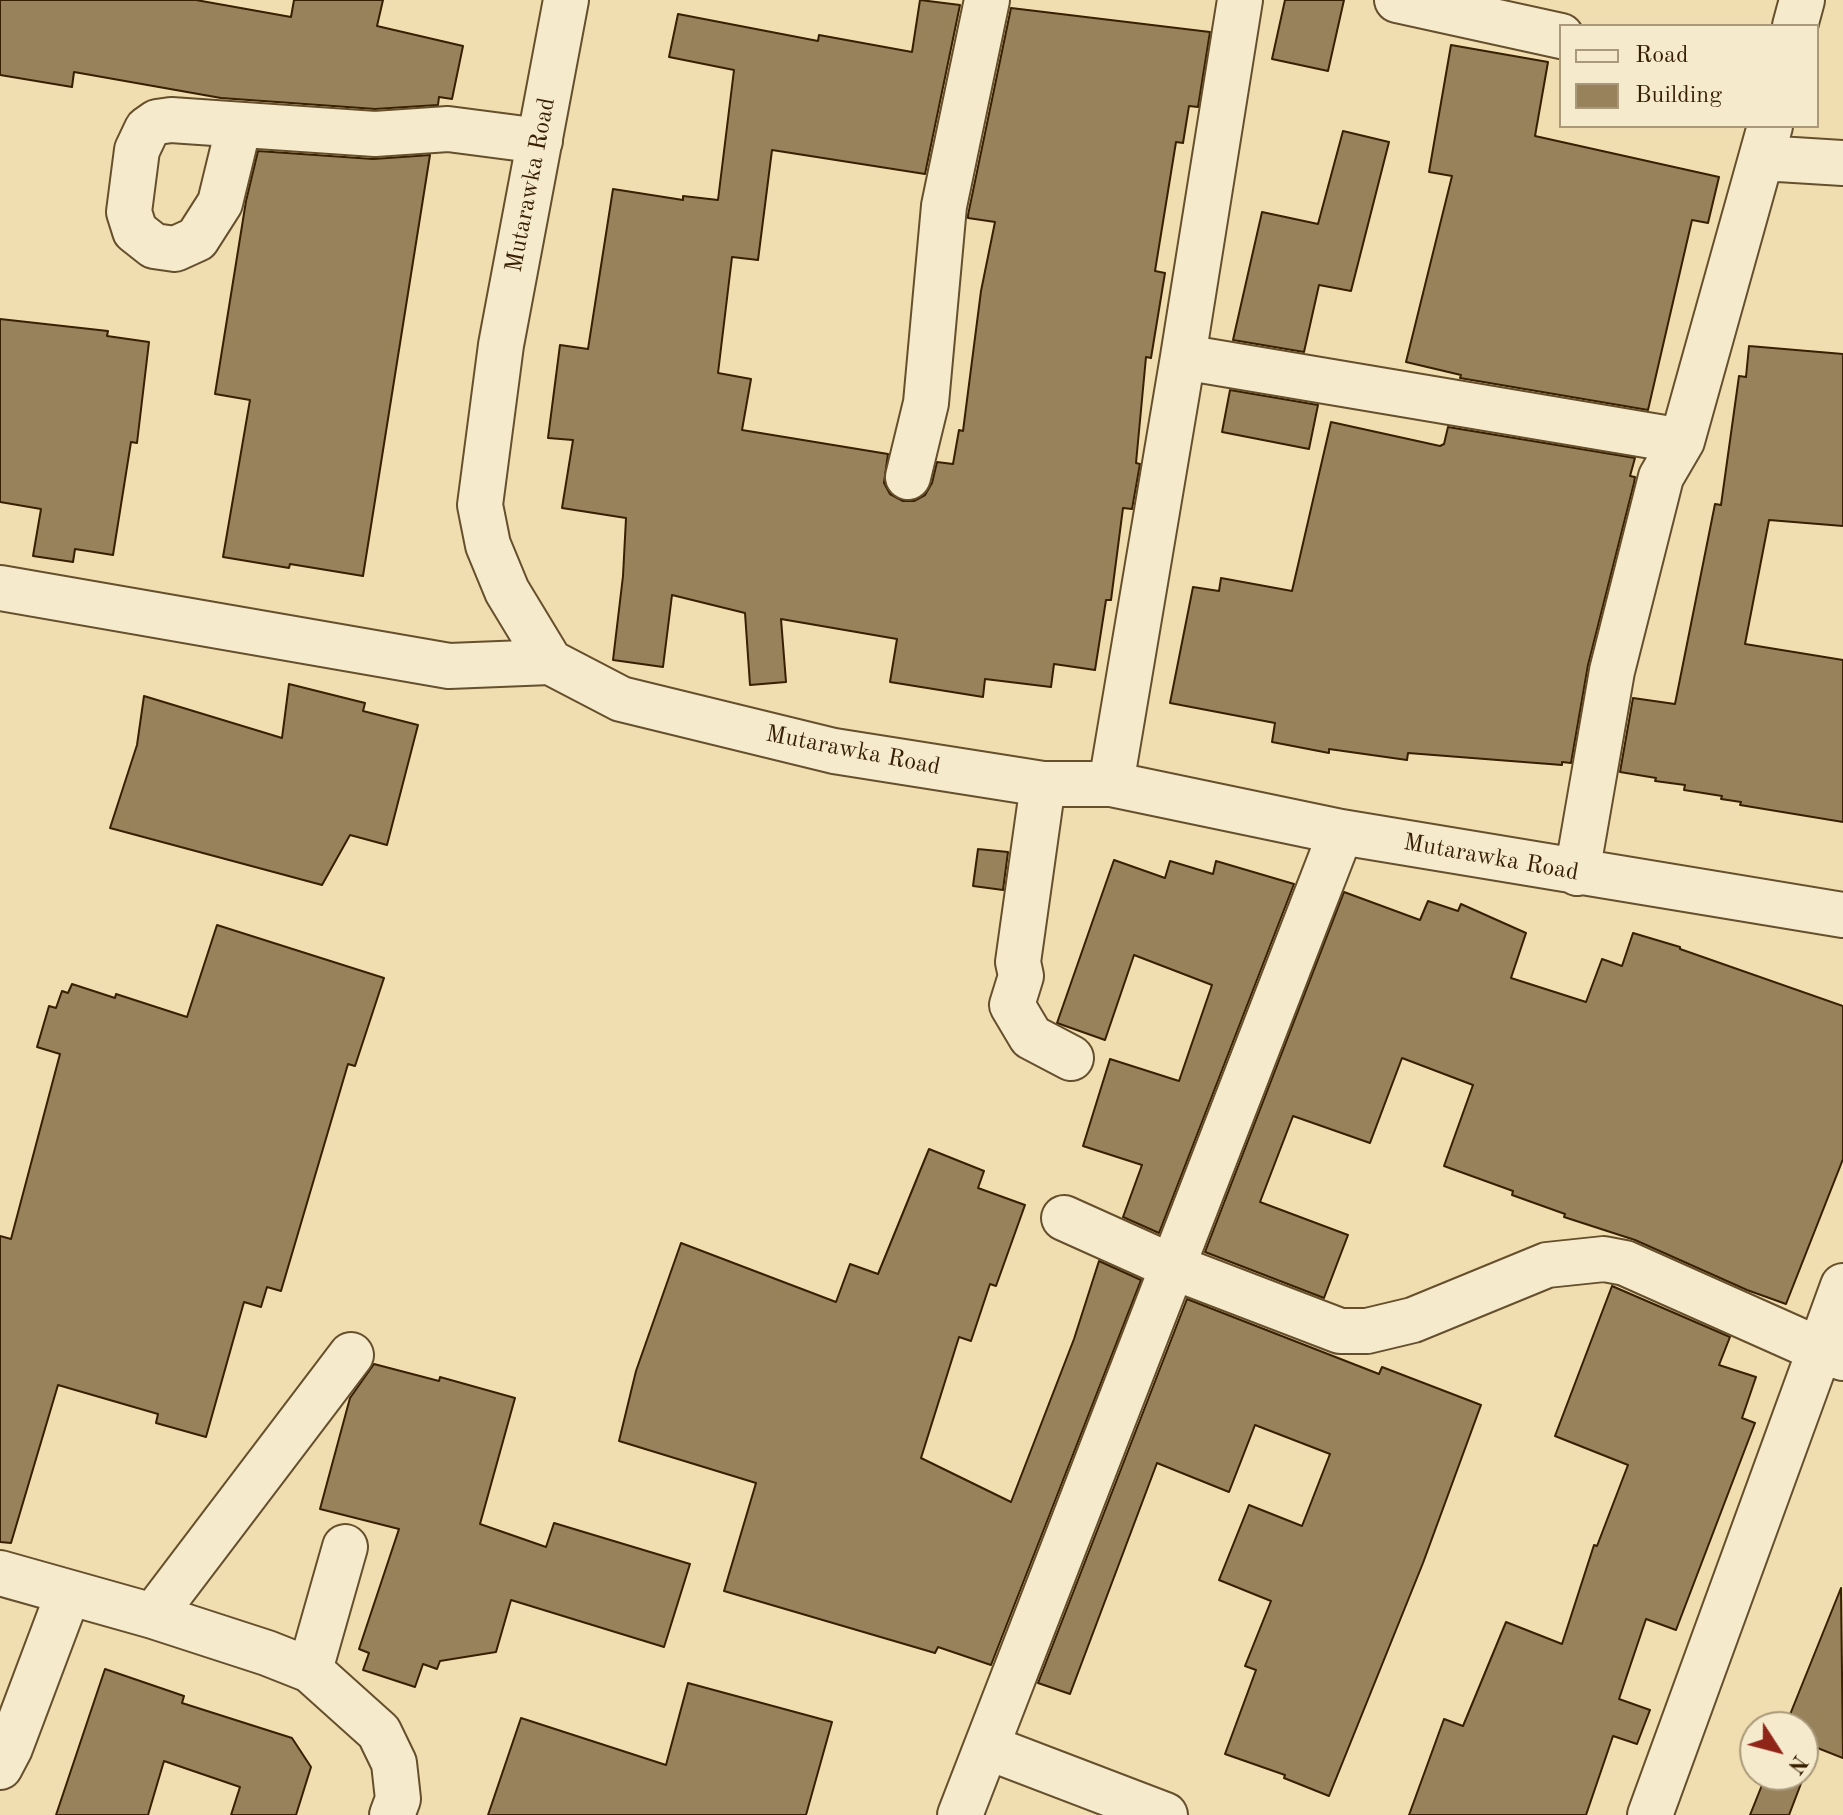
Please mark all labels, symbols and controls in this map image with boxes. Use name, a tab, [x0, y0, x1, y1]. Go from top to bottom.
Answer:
legend	[1559, 24, 1819, 128]
text: Road	[1635, 44, 1688, 68]
text: Building	[1635, 84, 1722, 108]
street label: Mutarawka Road	[500, 95, 562, 275]
street label: Mutarawka Road	[763, 720, 943, 782]
street label: Mutarawka Road	[1401, 828, 1581, 888]
north arrow	[1739, 1711, 1819, 1791]
text: N	[1783, 1751, 1811, 1777]

